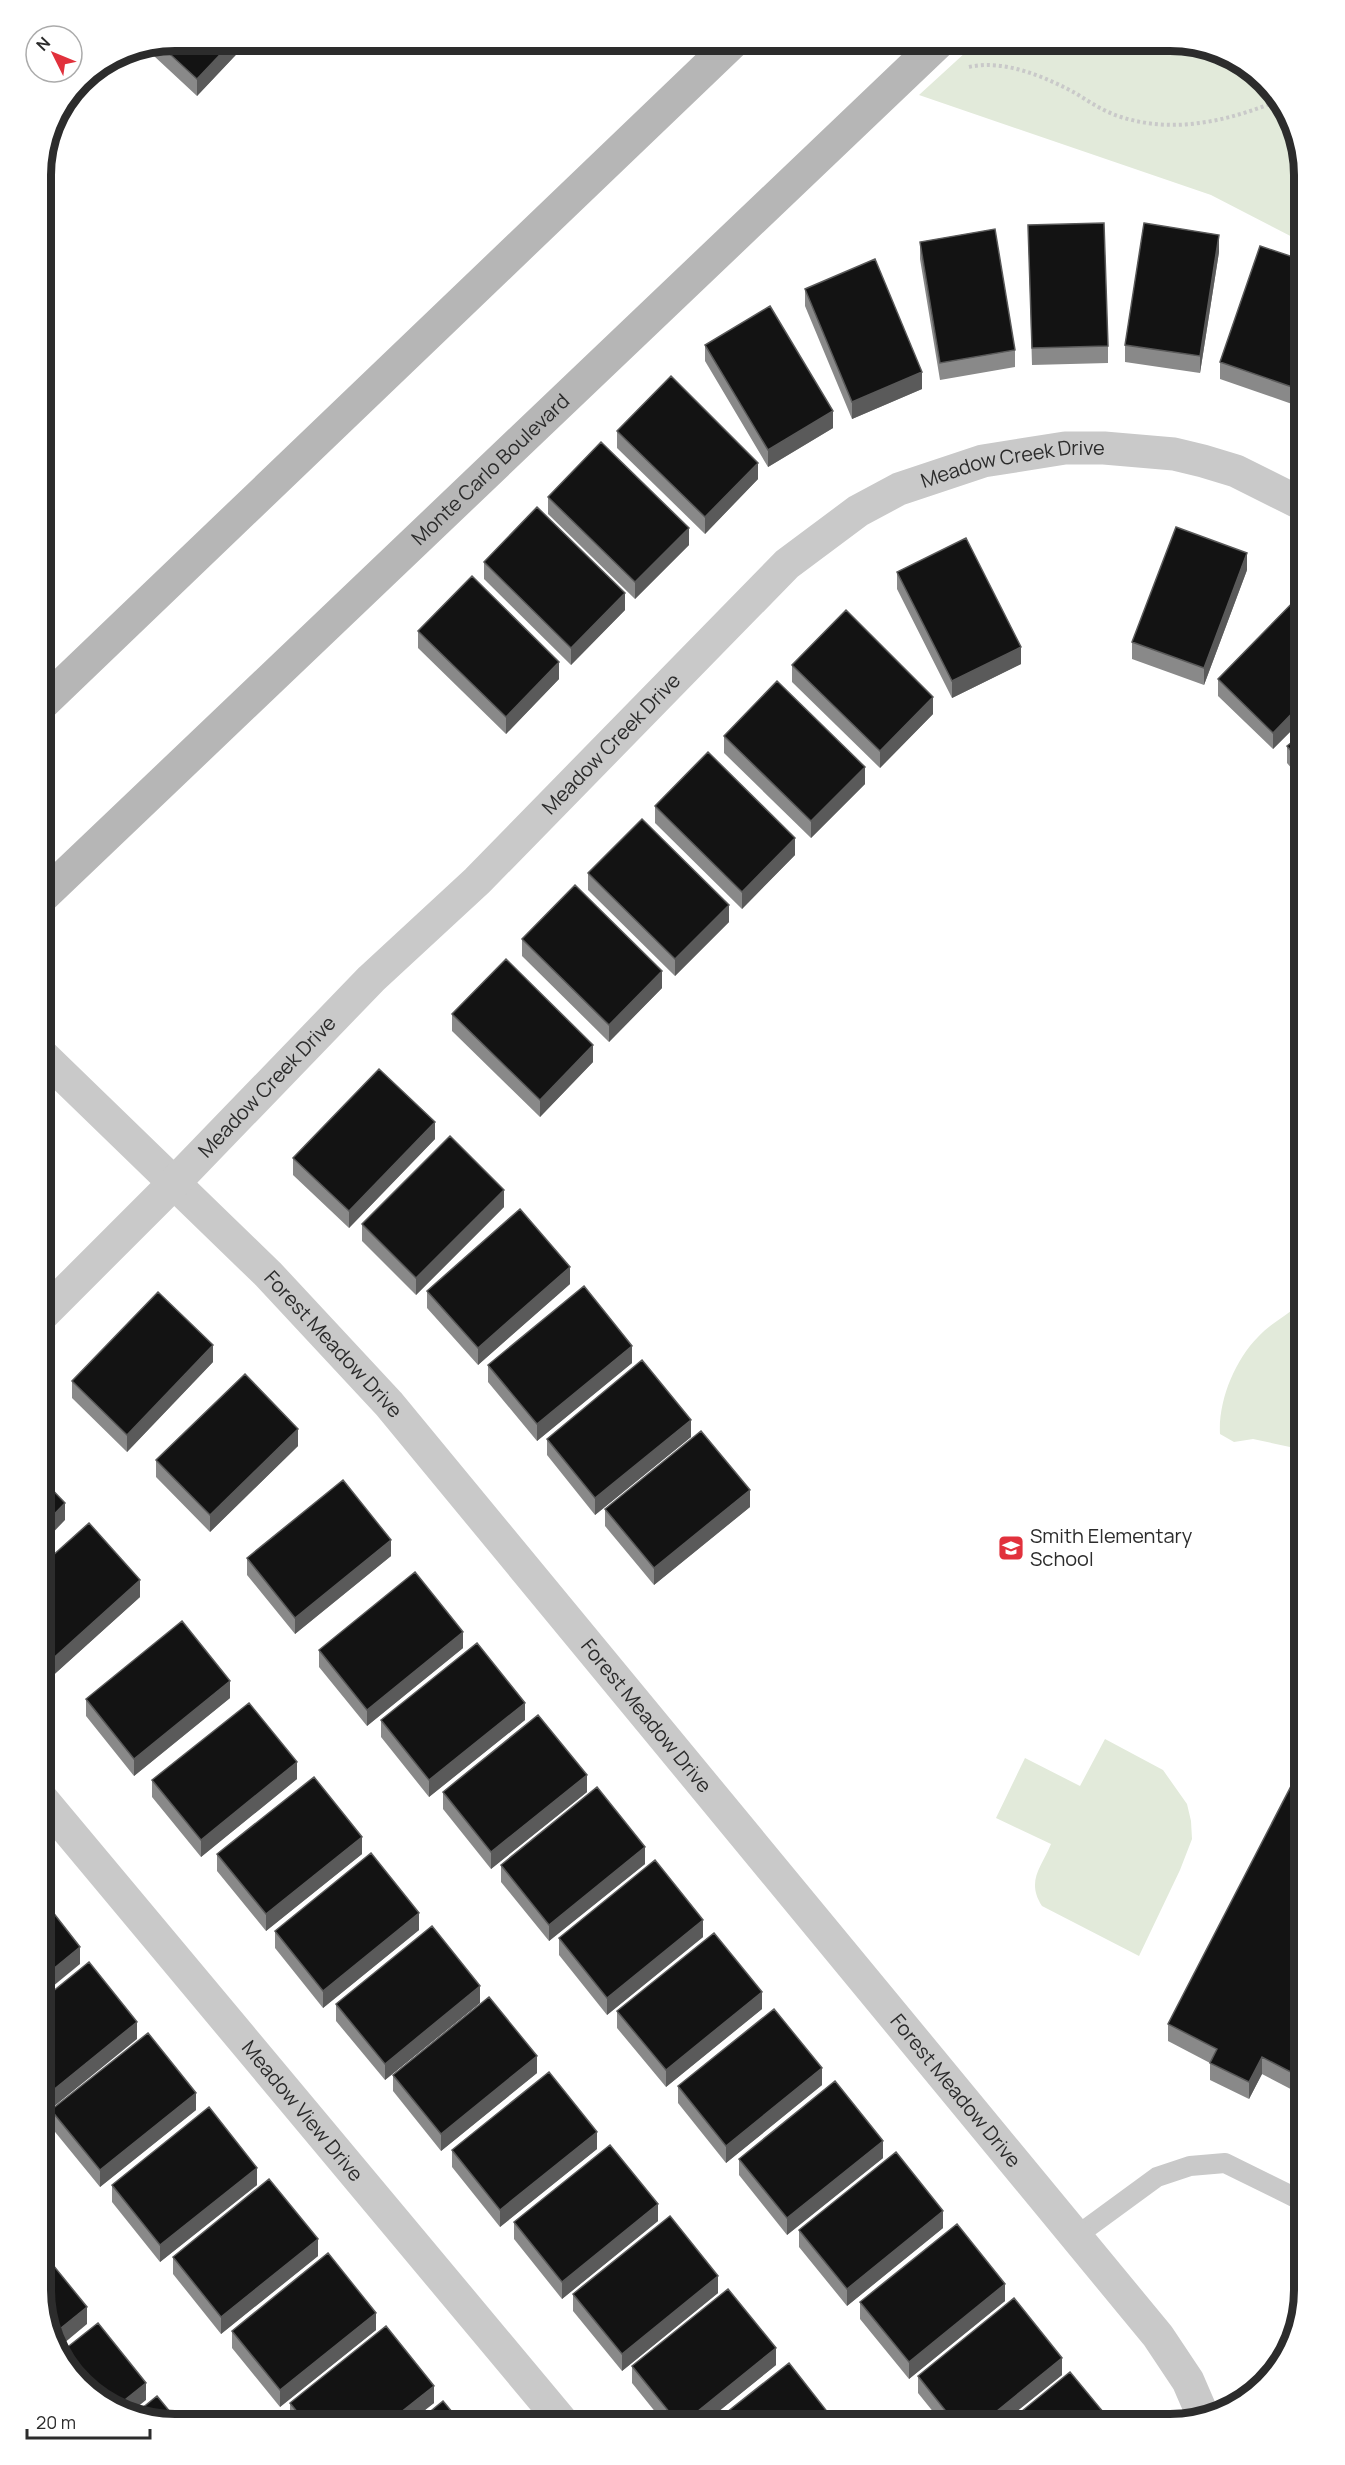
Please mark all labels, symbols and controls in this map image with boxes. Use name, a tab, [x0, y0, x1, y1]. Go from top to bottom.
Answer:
north arrow	[24, 24, 84, 84]
text: N	[31, 32, 55, 55]
street label: Monte Carlo Boulevard	[405, 387, 575, 551]
street label: Meadow Creek Drive	[917, 433, 1105, 494]
street label: Meadow Creek Drive	[536, 667, 686, 820]
street label: Meadow Creek Drive	[192, 1009, 342, 1163]
street label: Forest Meadow Drive	[258, 1264, 409, 1423]
place label: Smith Elementary School	[1030, 1522, 1193, 1572]
school or university icon: Smith Elementary School	[996, 1533, 1026, 1563]
street label: Forest Meadow Drive	[575, 1633, 718, 1798]
street label: Forest Meadow Drive	[885, 2008, 1027, 2173]
street label: Meadow View Drive	[236, 2035, 370, 2187]
scale bar	[27, 2402, 150, 2440]
text: 20 m	[36, 2410, 76, 2434]

